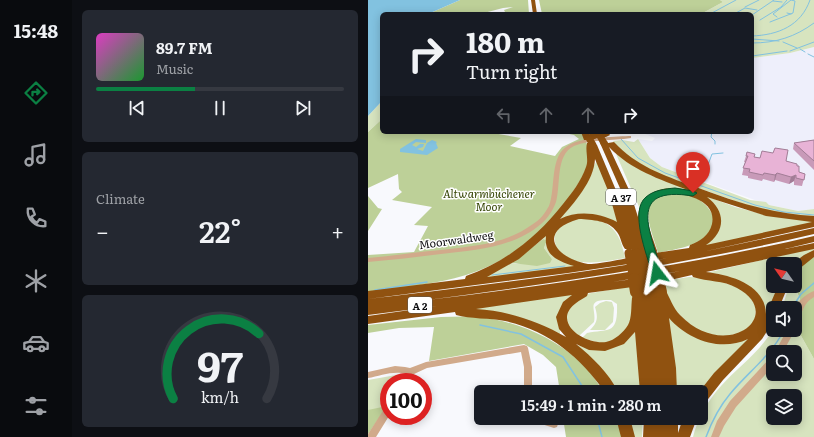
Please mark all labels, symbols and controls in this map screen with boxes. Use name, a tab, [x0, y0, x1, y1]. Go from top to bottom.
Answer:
text: 15:48	[14, 17, 58, 44]
text: 180 m	[466, 20, 545, 62]
icon: right	[400, 28, 452, 80]
text: 89.7 FM	[156, 36, 213, 59]
text: Turn right	[466, 58, 557, 85]
text: Music	[156, 59, 193, 78]
icon: directions	[22, 79, 50, 107]
icon: previous	[126, 97, 148, 119]
icon: pause	[209, 97, 231, 119]
icon: next	[292, 97, 314, 119]
icon: left	[493, 104, 515, 126]
icon: ahead	[535, 104, 557, 126]
icon: ahead	[577, 104, 599, 126]
icon: right	[619, 104, 641, 126]
icon: music	[22, 141, 50, 169]
pin	[676, 152, 710, 193]
icon: arrive	[682, 158, 704, 180]
park label: Altwarmbüchener Moor	[443, 185, 535, 214]
text: Climate	[96, 189, 145, 208]
road number: A 37	[606, 189, 636, 205]
icon: phone	[22, 204, 50, 232]
text: 22°	[199, 208, 241, 252]
text: −	[96, 214, 109, 247]
text: +	[331, 214, 344, 247]
street label: Moorwaldweg	[418, 226, 495, 252]
position arrow	[636, 252, 678, 294]
north arrow	[766, 257, 802, 293]
map controls	[766, 257, 802, 425]
icon: climate	[22, 267, 50, 295]
road number: A 2	[408, 297, 432, 313]
button: sound	[766, 301, 802, 337]
icon: car	[22, 329, 50, 357]
text: 97	[197, 333, 243, 395]
button: search	[766, 345, 802, 381]
speed limit sign: 100	[380, 373, 432, 425]
text: km/h	[201, 385, 240, 406]
button: layers	[766, 389, 802, 425]
icon: filters	[22, 392, 50, 420]
text: 15:49 · 1 min · 280 m	[521, 393, 661, 416]

